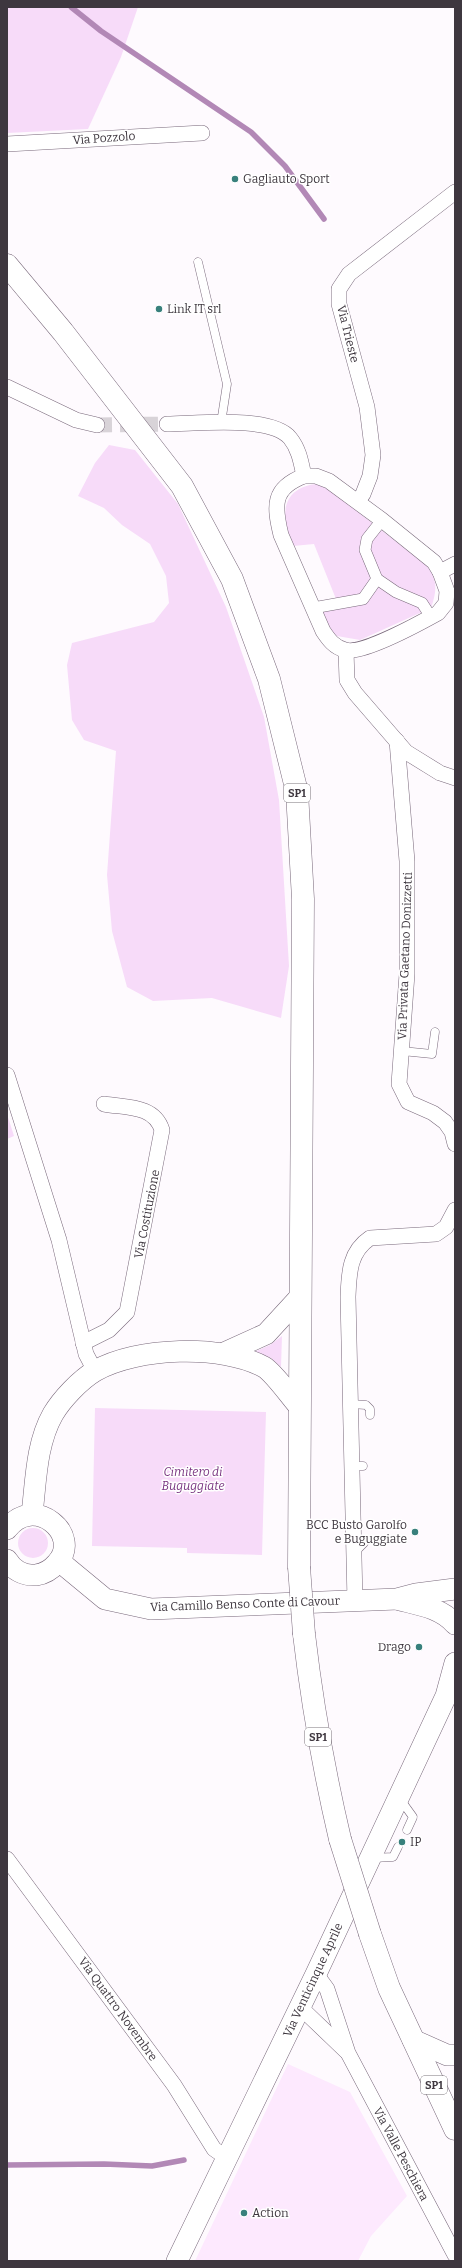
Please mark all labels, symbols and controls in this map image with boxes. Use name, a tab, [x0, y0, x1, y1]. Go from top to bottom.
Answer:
street label: Via Pozzolo	[72, 129, 136, 147]
place label: Gagliauto Sport	[243, 172, 330, 186]
marker: Gagliauto Sport	[230, 174, 240, 184]
place label: Link IT srl	[167, 302, 222, 316]
marker: Link IT srl	[154, 304, 164, 314]
street label: Via Trieste	[334, 304, 362, 364]
road number: SP1	[284, 784, 310, 802]
street label: Via Privata Gaetano Donizzetti	[395, 871, 415, 1040]
street label: Via Costituzione	[132, 1168, 162, 1260]
park label: Cimitero di Buguggiate	[162, 1465, 224, 1493]
place label: BCC Busto Garolfo e Buguggiate	[306, 1518, 407, 1546]
marker: BCC Busto Garolfo e Buguggiate	[410, 1527, 420, 1537]
street label: Via Camillo Benso Conte di Cavour	[150, 1594, 341, 1614]
place label: Drago	[378, 1640, 411, 1654]
marker: Drago	[414, 1642, 424, 1652]
road number: SP1	[305, 1728, 331, 1746]
place label: IP	[410, 1835, 421, 1849]
marker: IP	[397, 1837, 407, 1847]
street label: Via Venticinque Aprile	[280, 1921, 346, 2039]
street label: Via Quattro Novembre	[76, 1954, 160, 2064]
road number: SP1	[421, 2076, 447, 2094]
street label: Via Valle Peschiera	[370, 2105, 432, 2204]
place label: Action	[252, 2206, 289, 2220]
marker: Action	[239, 2208, 249, 2218]

